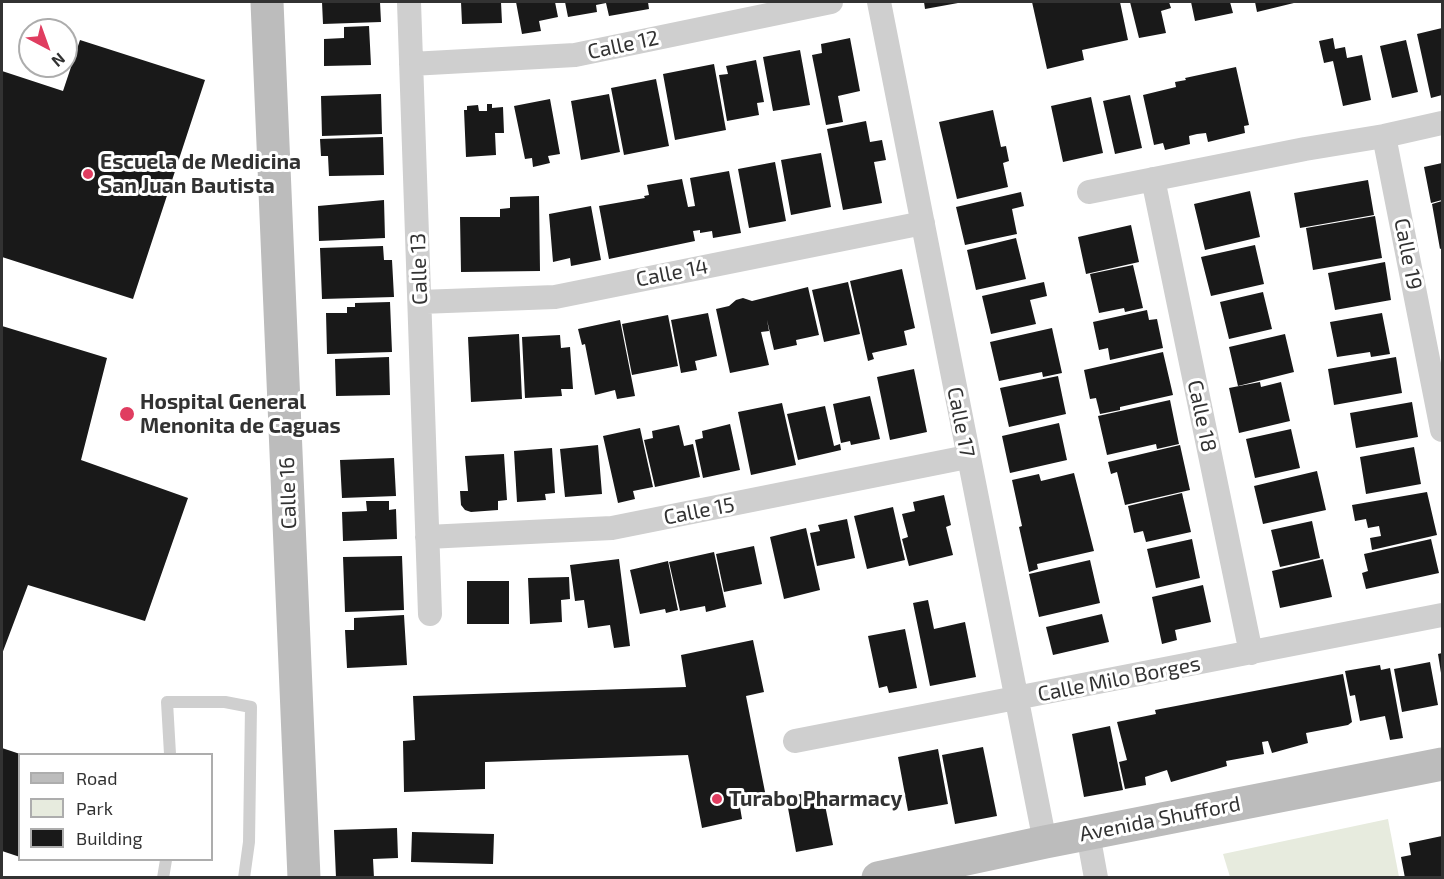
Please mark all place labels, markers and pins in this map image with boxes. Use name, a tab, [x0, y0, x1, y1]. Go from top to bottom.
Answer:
place label: Escuela de Medicina San Juan Bautista	[100, 149, 301, 199]
marker: Escuela de Medicina San Juan Bautista	[81, 167, 95, 181]
place label: Hospital General Menonita de Caguas	[140, 389, 341, 439]
marker: Hospital General Menonita de Caguas	[118, 405, 136, 423]
place label: Turabo Pharmacy	[729, 786, 902, 812]
marker: Turabo Pharmacy	[710, 792, 724, 806]

